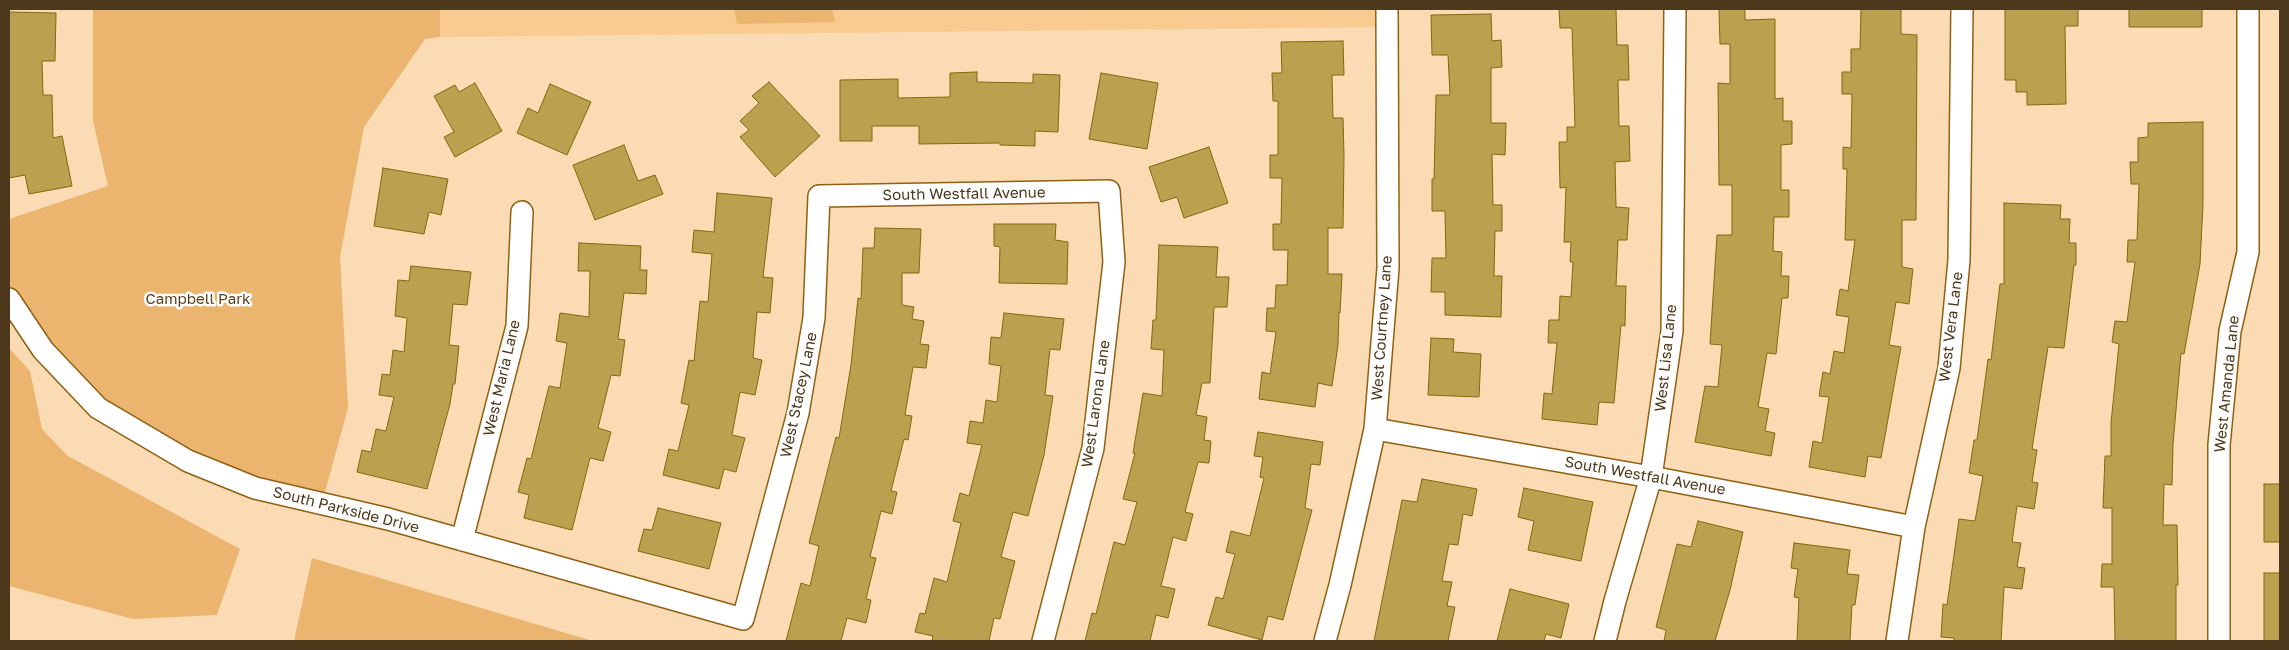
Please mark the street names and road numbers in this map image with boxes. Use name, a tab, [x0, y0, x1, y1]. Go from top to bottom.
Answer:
street label: South Westfall Avenue	[882, 184, 1046, 204]
street label: West Courtney Lane	[1368, 255, 1396, 401]
street label: West Vera Lane	[1935, 271, 1967, 383]
street label: West Lisa Lane	[1651, 303, 1681, 413]
street label: West Amanda Lane	[2211, 315, 2243, 453]
street label: West Maria Lane	[480, 318, 524, 438]
street label: West Stacey Lane	[777, 331, 821, 459]
street label: West Larona Lane	[1078, 339, 1114, 469]
street label: South Westfall Avenue	[1563, 453, 1727, 499]
street label: South Parkside Drive	[271, 483, 421, 537]

